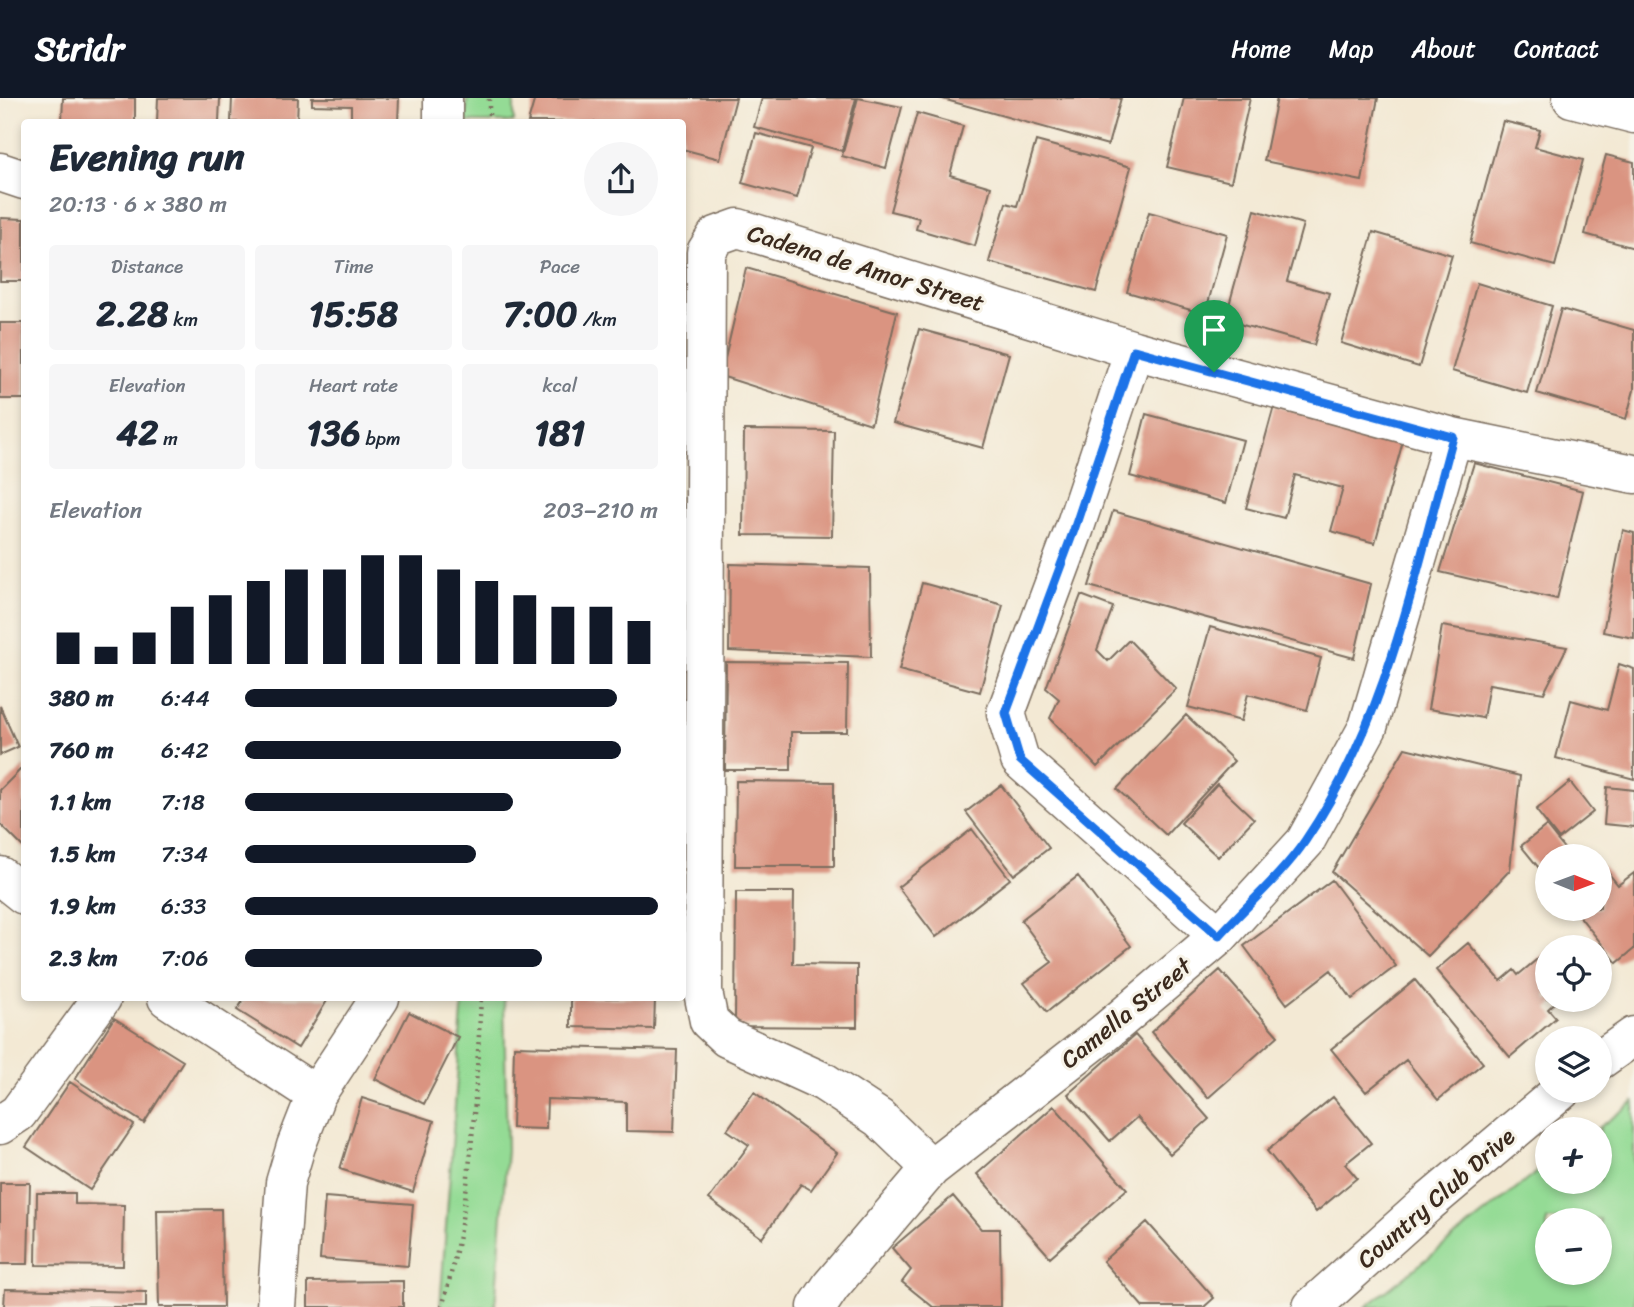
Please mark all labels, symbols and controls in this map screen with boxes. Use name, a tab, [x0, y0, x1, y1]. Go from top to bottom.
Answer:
text: Stridr	[35, 20, 124, 78]
text: Home	[1231, 28, 1291, 70]
text: Map	[1329, 28, 1373, 70]
text: About	[1411, 28, 1476, 70]
text: Contact	[1514, 28, 1599, 70]
text: Evening run	[49, 124, 245, 191]
button: share	[584, 142, 658, 216]
text: 20:13 · 6 × 380 m	[49, 184, 227, 225]
street label: Cadena de Amor Street	[742, 212, 990, 324]
text: Distance	[111, 250, 183, 283]
text: Time	[333, 250, 374, 283]
text: Pace	[540, 250, 580, 283]
text: 2.28	[96, 283, 168, 345]
text: 15:58	[309, 283, 398, 345]
text: 7:00	[503, 283, 578, 345]
pin	[1184, 300, 1244, 372]
text: km	[168, 303, 198, 336]
text: /km	[578, 303, 617, 336]
icon: arrive	[1195, 311, 1233, 349]
text: Elevation	[109, 369, 186, 402]
text: Heart rate	[309, 369, 398, 402]
text: kcal	[543, 369, 577, 402]
text: 42	[116, 402, 158, 464]
text: 136	[306, 402, 361, 464]
text: 181	[534, 402, 585, 464]
text: m	[158, 422, 178, 455]
text: bpm	[361, 422, 401, 455]
text: Elevation	[49, 490, 142, 531]
text: 203–210 m	[543, 490, 658, 531]
text: 380 m	[49, 678, 114, 719]
text: 6:44	[161, 678, 210, 719]
text: 760 m	[49, 730, 113, 771]
text: 6:42	[161, 730, 209, 771]
text: 1.1 km	[49, 782, 112, 823]
text: 7:18	[161, 782, 205, 823]
text: 1.5 km	[49, 834, 116, 875]
text: 7:34	[161, 834, 208, 875]
north arrow	[1535, 844, 1612, 920]
map controls	[1535, 844, 1612, 1285]
text: 1.9 km	[49, 886, 116, 927]
text: 6:33	[161, 886, 206, 927]
button: locate	[1535, 935, 1612, 1012]
text: 2.3 km	[49, 938, 118, 979]
text: 7:06	[161, 938, 209, 979]
street label: Camella Street	[1051, 946, 1202, 1080]
button: layers	[1535, 1026, 1612, 1103]
street label: Country Club Drive	[1347, 1117, 1525, 1279]
button: +	[1535, 1117, 1612, 1194]
button: −	[1535, 1208, 1612, 1285]

